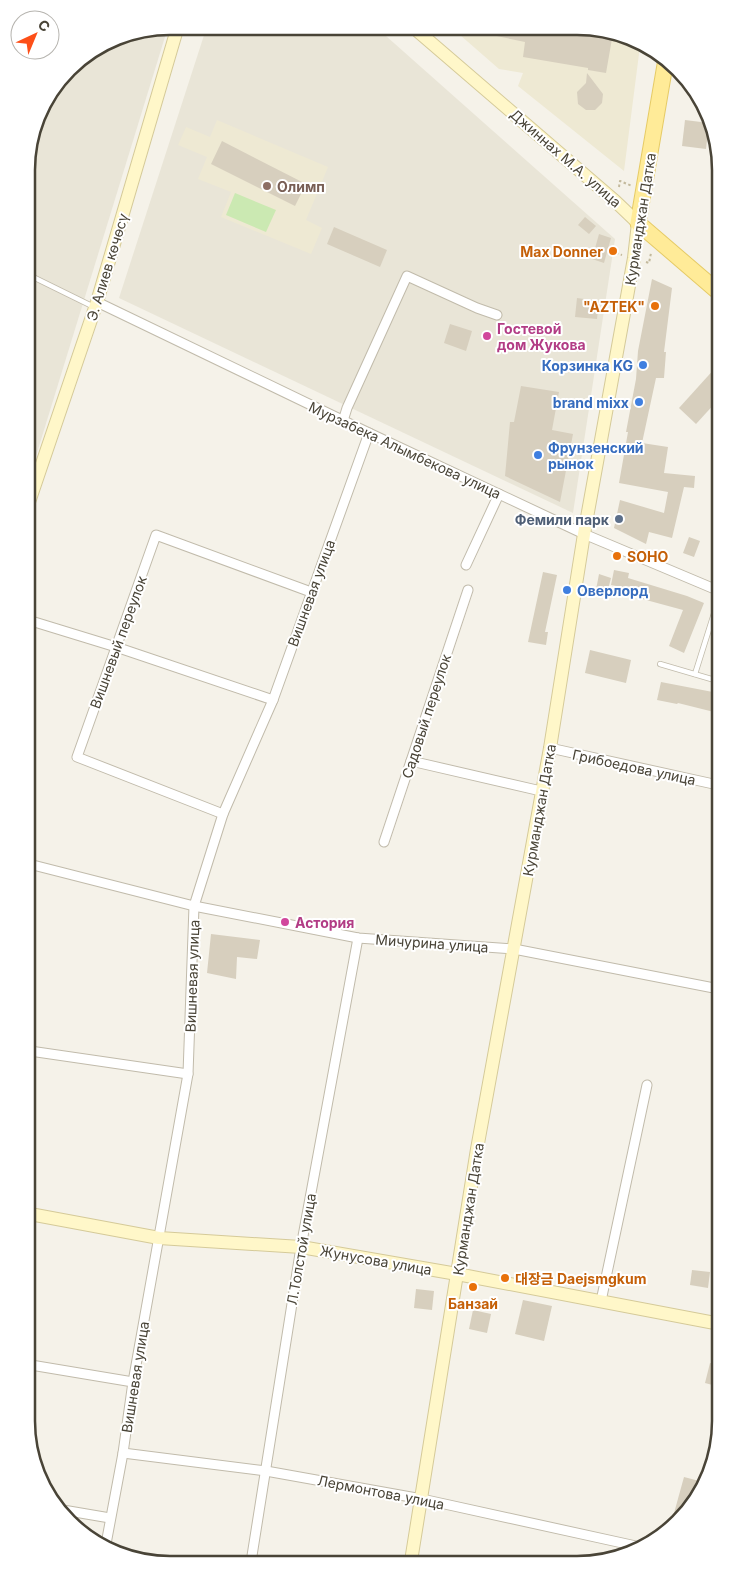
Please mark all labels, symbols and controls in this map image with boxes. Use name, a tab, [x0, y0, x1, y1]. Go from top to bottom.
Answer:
north arrow	[10, 10, 60, 60]
text: С	[35, 16, 54, 35]
street label: Джиннах М.А. улица	[507, 105, 625, 211]
street label: Курманджан Датка	[621, 152, 659, 286]
place label: Олимп	[277, 178, 325, 195]
marker: Олимп	[261, 180, 273, 192]
street label: Э. Алиев көчөсү	[83, 211, 131, 323]
place label: Max Donner	[520, 243, 603, 260]
marker: Max Donner	[607, 245, 619, 257]
place label: "AZTEK"	[583, 298, 645, 315]
marker: "AZTEK"	[649, 300, 661, 312]
place label: Гостевой дом Жукова	[497, 320, 586, 353]
marker: Гостевой дом Жукова	[481, 330, 493, 342]
place label: Корзинка KG	[542, 357, 633, 374]
marker: Корзинка KG	[637, 359, 649, 371]
place label: brand mixx	[553, 394, 629, 411]
marker: brand mixx	[633, 396, 645, 408]
street label: Мурзабека Алымбекова улица	[306, 398, 504, 502]
place label: Фрунзенский рынок	[548, 439, 644, 472]
marker: Фрунзенский рынок	[532, 449, 544, 461]
place label: Фемили парк	[515, 511, 610, 528]
marker: Фемили парк	[613, 513, 625, 525]
street label: Вишневая улица	[284, 537, 338, 649]
place label: SOHO	[627, 548, 668, 565]
marker: SOHO	[611, 550, 623, 562]
street label: Вишневый переулок	[86, 573, 150, 711]
place label: Оверлорд	[577, 582, 648, 599]
marker: Оверлорд	[561, 584, 573, 596]
street label: Садовый переулок	[398, 651, 454, 780]
street label: Курманджан Датка	[519, 743, 559, 877]
street label: Грибоедова улица	[571, 746, 697, 788]
place label: Астория	[295, 914, 354, 931]
marker: Астория	[279, 916, 291, 928]
street label: Вишневая улица	[182, 919, 202, 1033]
street label: Мичурина улица	[375, 931, 489, 955]
street label: Курманджан Датка	[449, 1142, 487, 1276]
street label: Л.Толстой улица	[283, 1192, 319, 1306]
street label: Жунусова улица	[319, 1242, 433, 1278]
place label: 대장금 Daejsmgkum	[515, 1270, 646, 1287]
marker: 대장금 Daejsmgkum	[499, 1272, 511, 1284]
marker: Банзай	[467, 1281, 479, 1293]
place label: Банзай	[448, 1295, 498, 1312]
street label: Вишневая улица	[118, 1320, 152, 1434]
street label: Лермонтова улица	[316, 1471, 446, 1513]

